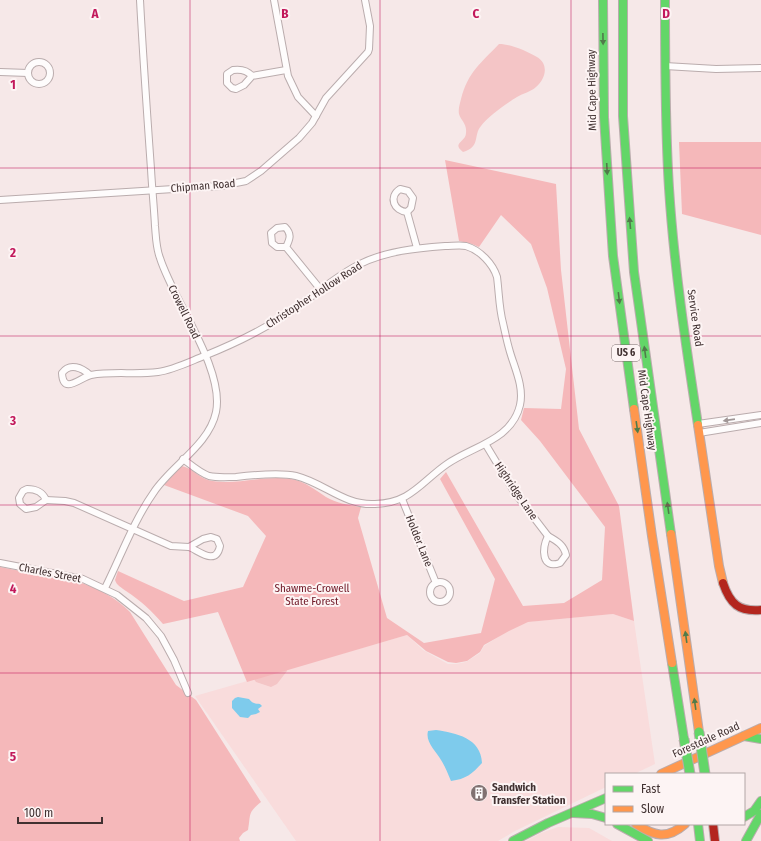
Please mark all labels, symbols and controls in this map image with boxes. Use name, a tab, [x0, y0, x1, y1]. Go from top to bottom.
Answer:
text: A	[90, 6, 99, 21]
text: B	[281, 6, 289, 21]
text: C	[473, 6, 480, 21]
text: D	[662, 6, 670, 21]
one-way arrow	[600, 33, 606, 46]
street label: Mid Cape Highway	[585, 49, 599, 131]
text: 1	[10, 77, 16, 92]
one-way arrow	[604, 163, 610, 176]
street label: Chipman Road	[170, 177, 236, 195]
one-way arrow	[627, 217, 633, 229]
text: 2	[9, 245, 16, 260]
street label: Christopher Hollow Road	[264, 259, 364, 331]
street label: Crowell Road	[165, 283, 203, 341]
street label: Service Road	[685, 289, 705, 347]
one-way arrow	[616, 292, 622, 304]
road number: US 6	[612, 345, 640, 361]
one-way arrow	[642, 346, 648, 358]
street label: Mid Cape Highway	[635, 369, 659, 451]
text: 3	[9, 413, 16, 428]
one-way arrow	[723, 417, 735, 423]
one-way arrow	[634, 421, 640, 433]
street label: Highridge Lane	[492, 459, 540, 523]
one-way arrow	[665, 502, 671, 514]
street label: Holder Lane	[403, 513, 435, 569]
street label: Charles Street	[18, 561, 83, 585]
text: 4	[10, 581, 17, 596]
park label: Shawme-Crowell State Forest	[275, 582, 350, 608]
one-way arrow	[683, 631, 689, 643]
one-way arrow	[692, 698, 698, 710]
street label: Forestdale Road	[670, 719, 742, 761]
text: 5	[10, 749, 16, 764]
legend	[605, 773, 745, 825]
place label: Sandwich Transfer Station	[492, 781, 566, 807]
text: Fast	[641, 782, 660, 796]
building icon: Sandwich Transfer Station	[469, 783, 489, 803]
scale bar	[18, 799, 102, 825]
text: Slow	[641, 802, 664, 816]
text: 100 m	[24, 806, 53, 820]

